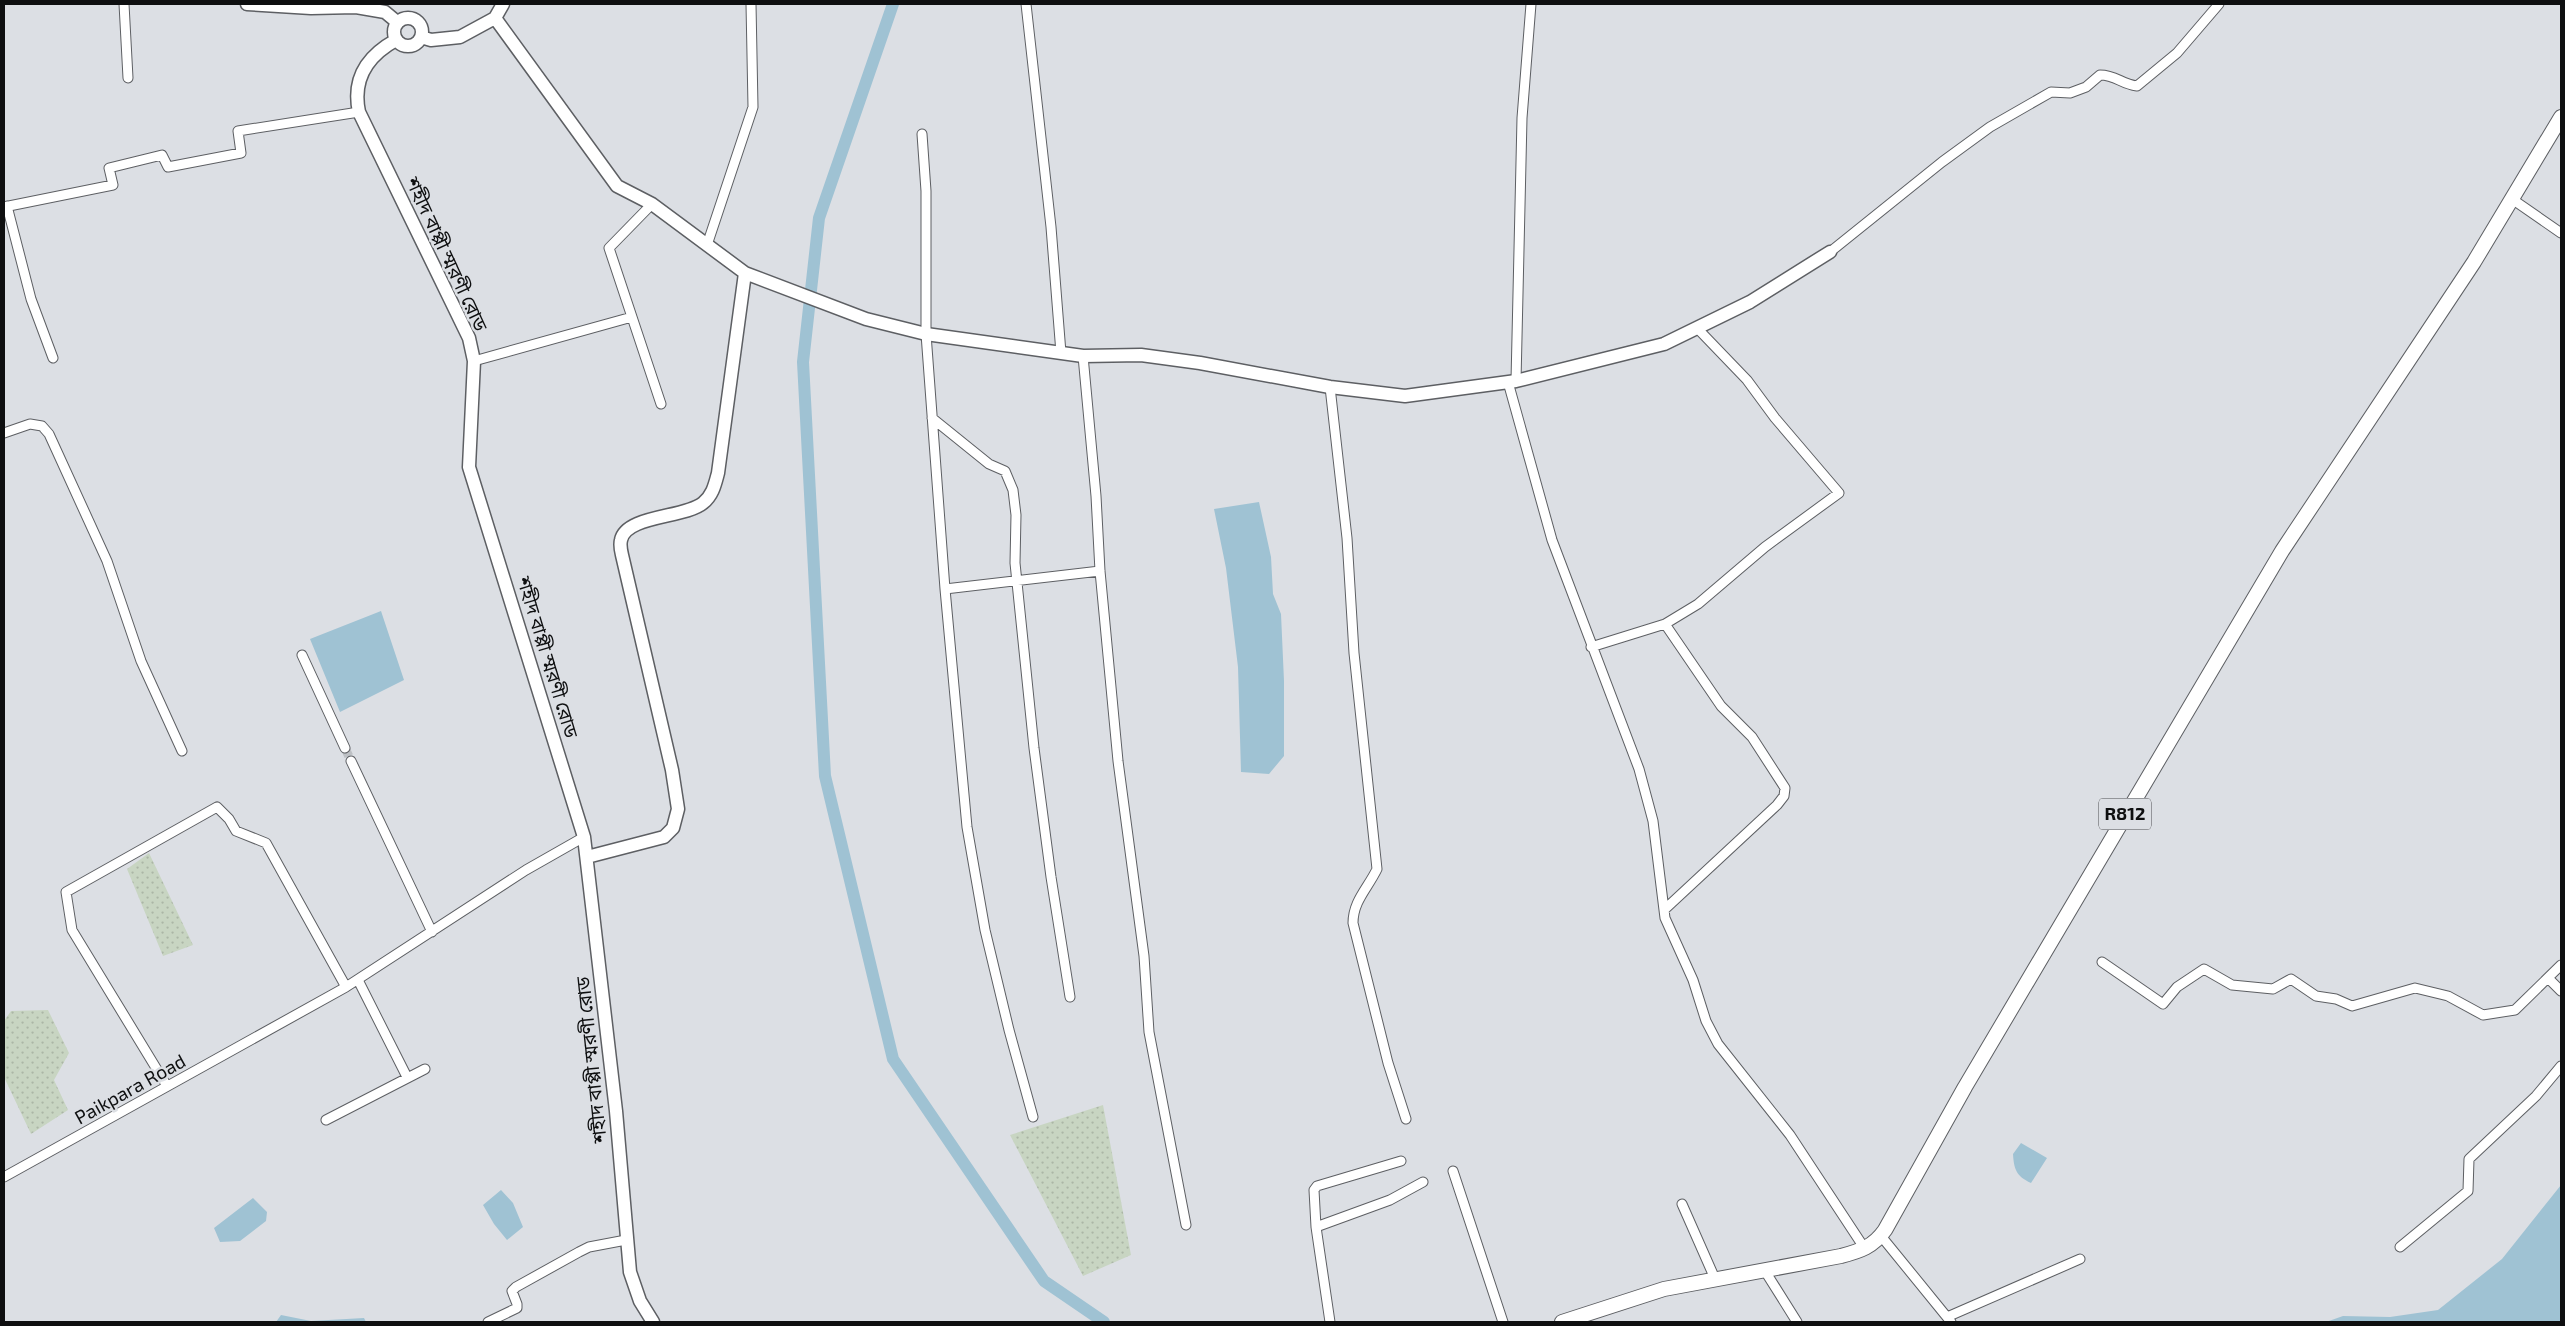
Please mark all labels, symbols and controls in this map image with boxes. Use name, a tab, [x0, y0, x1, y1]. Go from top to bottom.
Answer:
street label: শহীদ বাপ্পী স্মরণী রোড	[401, 172, 493, 335]
street label: শহীদ বাপ্পী স্মরণী রোড	[513, 572, 584, 741]
road number: R812	[2099, 799, 2151, 830]
street label: শহীদ বাপ্পী স্মরণী রোড	[570, 975, 611, 1146]
street label: Paikpara Road	[70, 1049, 189, 1129]

